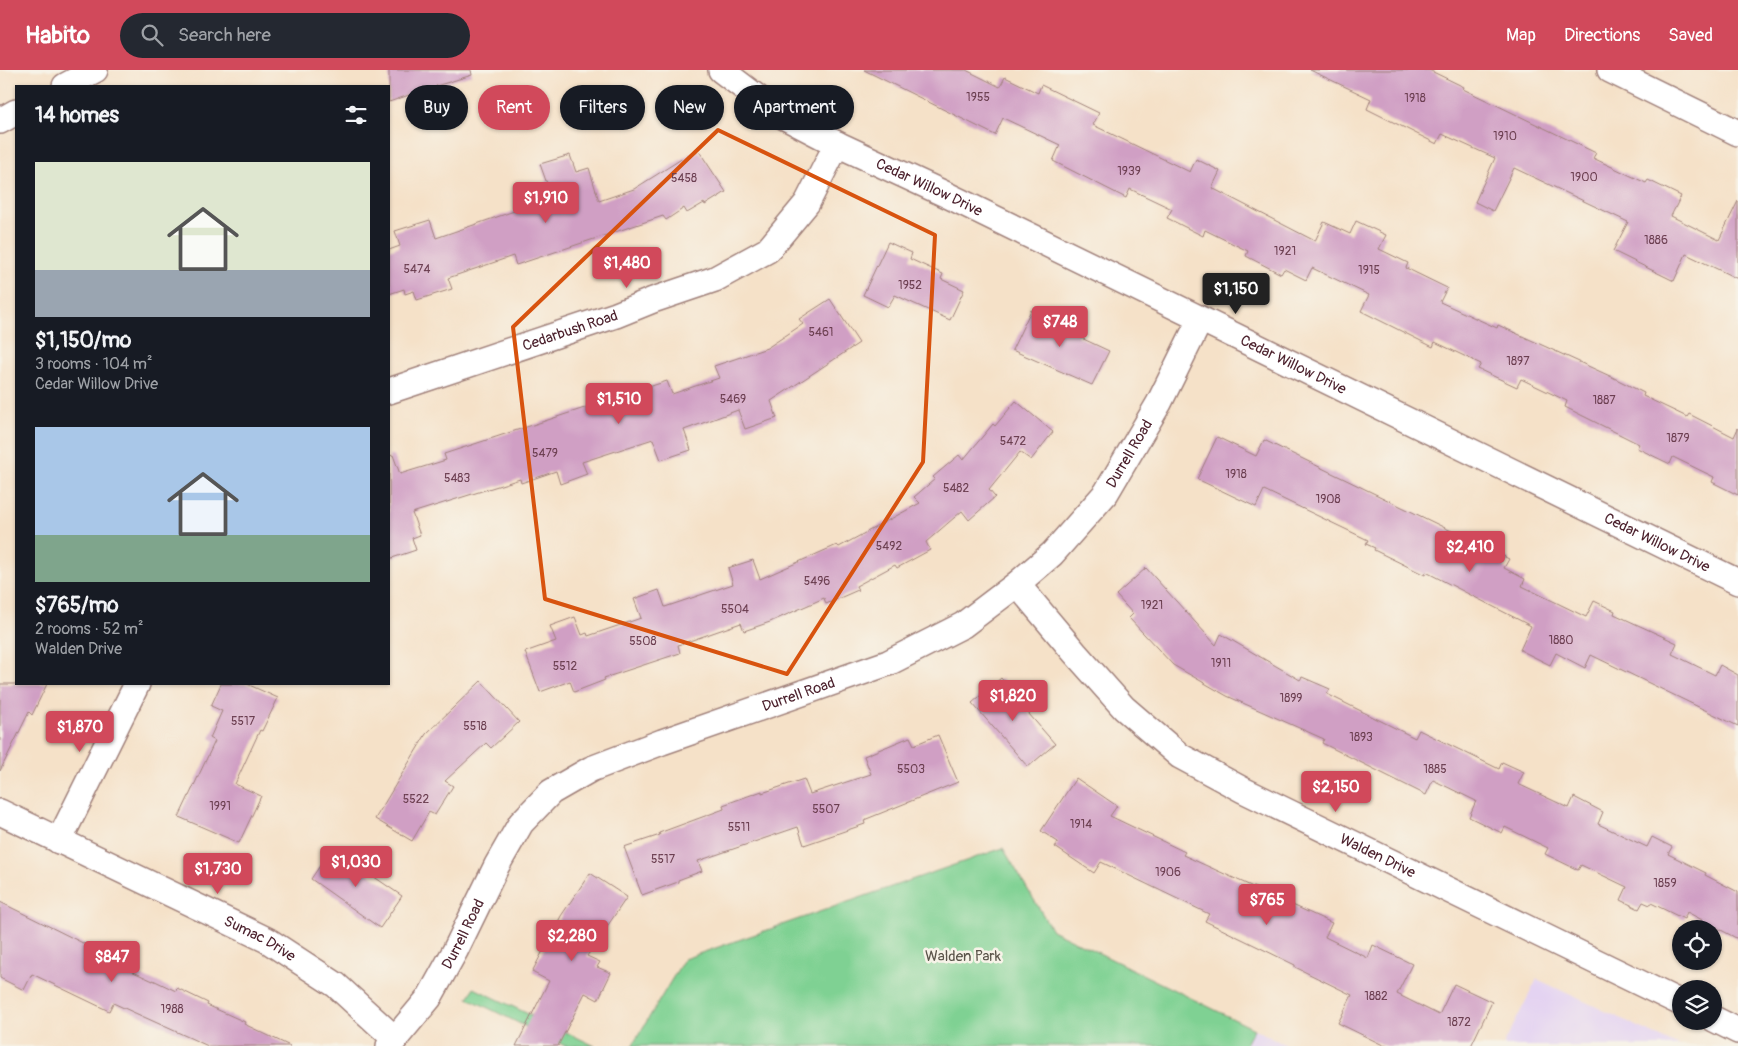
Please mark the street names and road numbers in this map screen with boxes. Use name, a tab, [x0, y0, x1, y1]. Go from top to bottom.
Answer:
street label: Cedar Willow Drive	[873, 154, 986, 221]
street label: Cedarbush Road	[520, 306, 620, 355]
street label: Cedar Willow Drive	[1237, 331, 1350, 399]
street label: Durrell Road	[1102, 416, 1157, 491]
street label: Cedar Willow Drive	[1601, 509, 1714, 577]
street label: Durrell Road	[759, 673, 837, 716]
street label: Walden Drive	[1337, 829, 1419, 882]
street label: Durrell Road	[437, 896, 488, 972]
street label: Sumac Drive	[221, 911, 300, 966]

